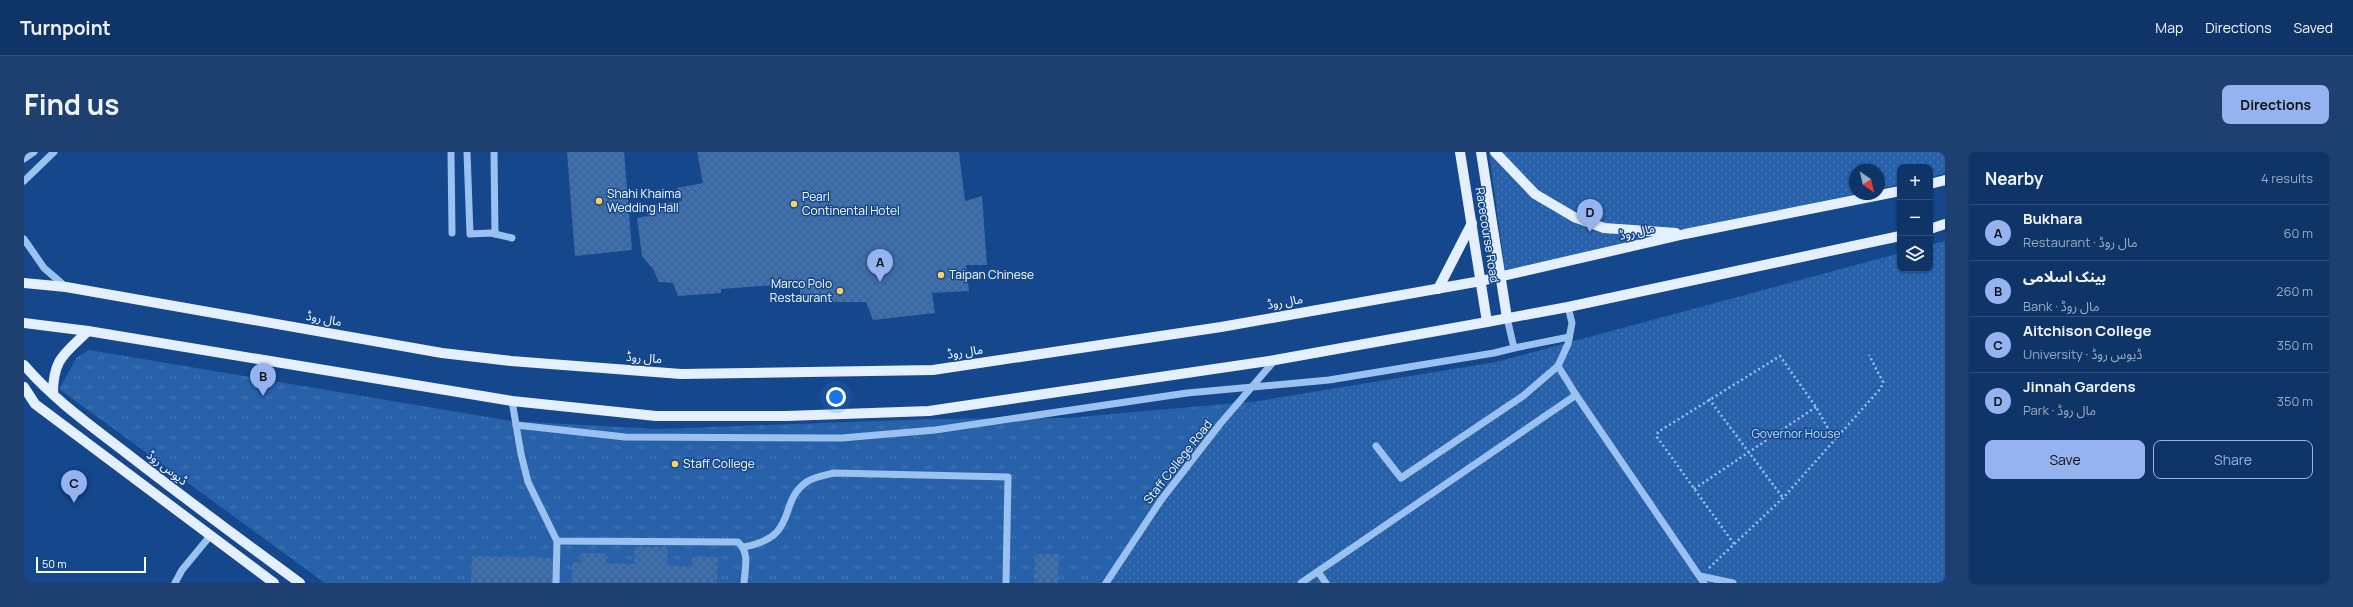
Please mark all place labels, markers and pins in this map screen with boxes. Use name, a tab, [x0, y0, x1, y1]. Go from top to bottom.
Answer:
place label: Shahi Khaima Wedding Hall	[607, 185, 681, 216]
place label: Pearl Continental Hotel	[802, 188, 900, 219]
marker: Shahi Khaima Wedding Hall	[594, 196, 604, 206]
marker: Pearl Continental Hotel	[789, 199, 799, 209]
pin: D	[1577, 199, 1603, 232]
pin: A	[867, 249, 893, 282]
place label: Taipan Chinese	[949, 266, 1034, 283]
marker: Taipan Chinese	[936, 270, 946, 280]
place label: Marco Polo Restaurant	[770, 275, 832, 306]
marker: Marco Polo Restaurant	[835, 286, 845, 296]
pin: B	[250, 363, 276, 396]
place label: Staff College	[683, 455, 755, 472]
marker: Staff College	[670, 459, 680, 469]
pin: C	[61, 470, 87, 503]

